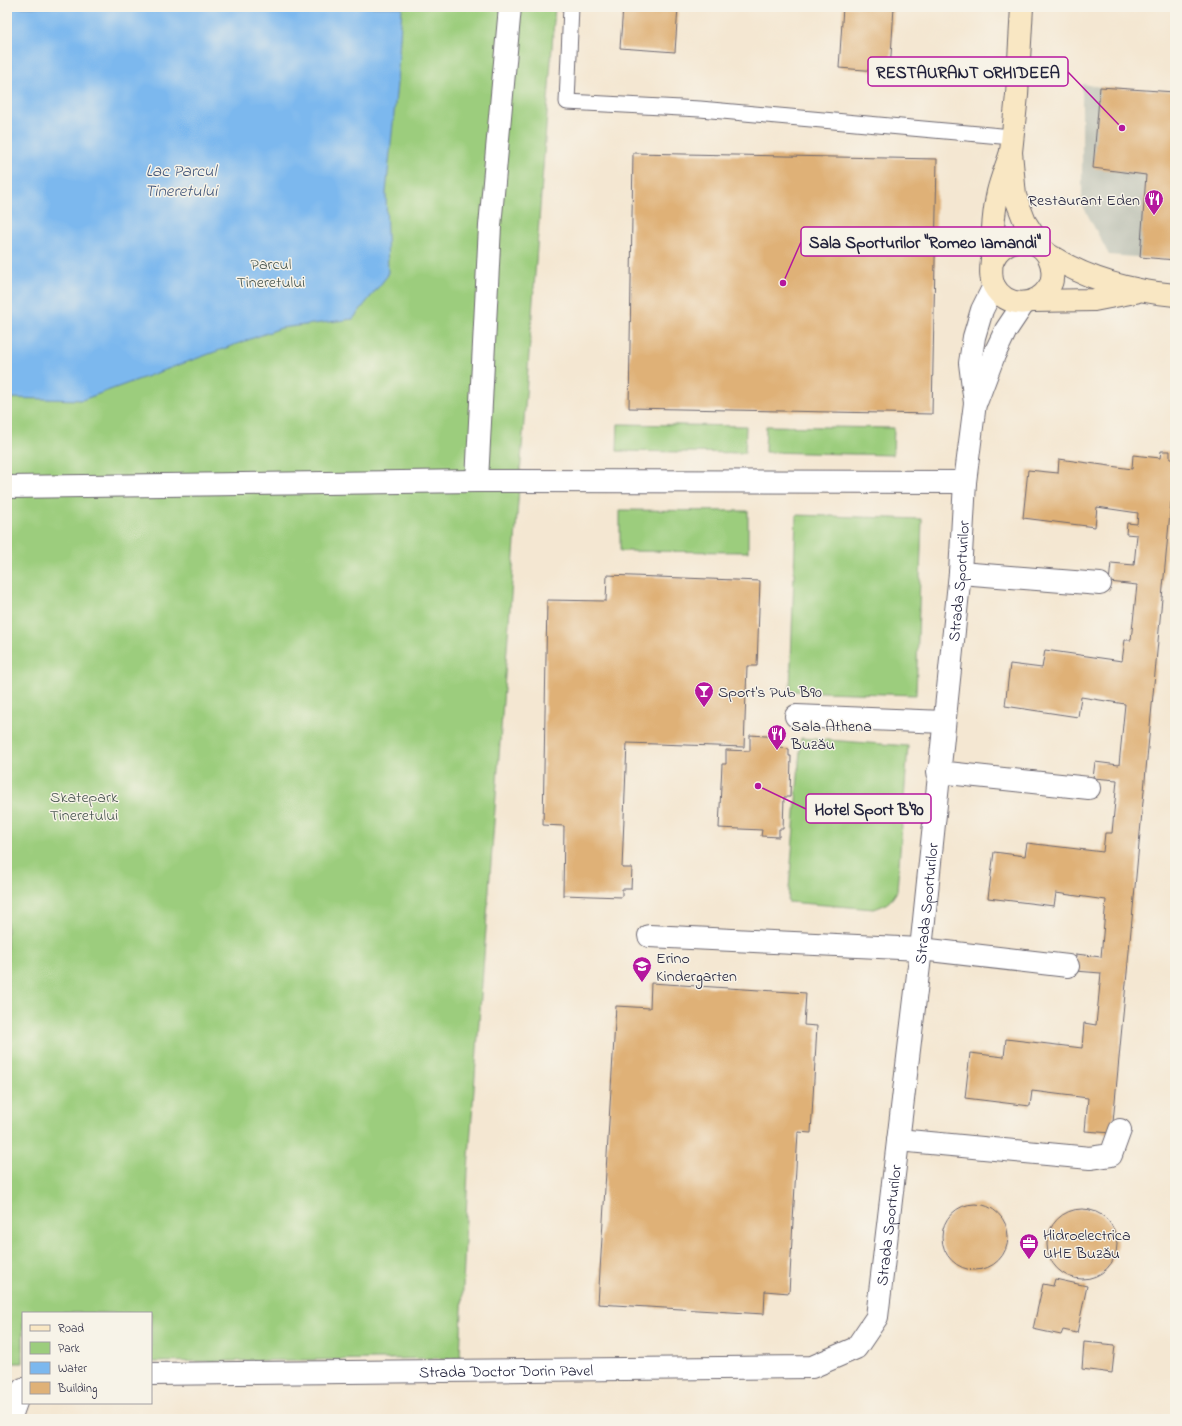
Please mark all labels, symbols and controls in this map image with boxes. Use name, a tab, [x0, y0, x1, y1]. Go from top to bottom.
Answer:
callout: RESTAURANT ORHIDEEA	[868, 57, 1068, 86]
text: RESTAURANT ORHIDEEA	[876, 61, 1060, 86]
water label: Lac Parcul Tineretului	[145, 159, 219, 204]
restaurant icon: Restaurant Eden	[1143, 188, 1165, 216]
place label: Restaurant Eden	[1028, 189, 1140, 213]
callout: Sala Sporturilor "Romeo Iamandi"	[801, 227, 1050, 256]
text: Sala Sporturilor "Romeo Iamandi"	[809, 231, 1041, 256]
park label: Parcul Tineretului	[237, 253, 305, 295]
street label: Strada Sporturilor	[943, 520, 977, 643]
bar icon: Sport's Pub B90	[693, 680, 715, 708]
place label: Sport's Pub B90	[718, 681, 822, 705]
place label: Sala Athena Buzău	[790, 715, 872, 757]
restaurant icon: Sala Athena Buzău	[766, 723, 788, 751]
park label: Skatepark Tineretului	[50, 786, 119, 828]
callout: Hotel Sport B'90	[806, 794, 931, 823]
text: Hotel Sport B'90	[814, 798, 924, 823]
street label: Strada Sporturilor	[909, 842, 946, 965]
place label: Erino Kindergarten	[656, 947, 737, 989]
school or university icon: Erino Kindergarten	[631, 955, 653, 983]
street label: Strada Sporturilor	[871, 1163, 909, 1287]
place label: Hidroelectrica UHE Buzău	[1043, 1224, 1131, 1266]
office icon: Hidroelectrica UHE Buzău	[1018, 1232, 1040, 1260]
legend	[22, 1312, 152, 1404]
text: Road	[58, 1320, 84, 1338]
text: Park	[58, 1340, 80, 1358]
street label: Strada Doctor Dorin Pavel	[419, 1359, 593, 1385]
text: Water	[58, 1360, 87, 1378]
text: Building	[57, 1380, 97, 1399]

